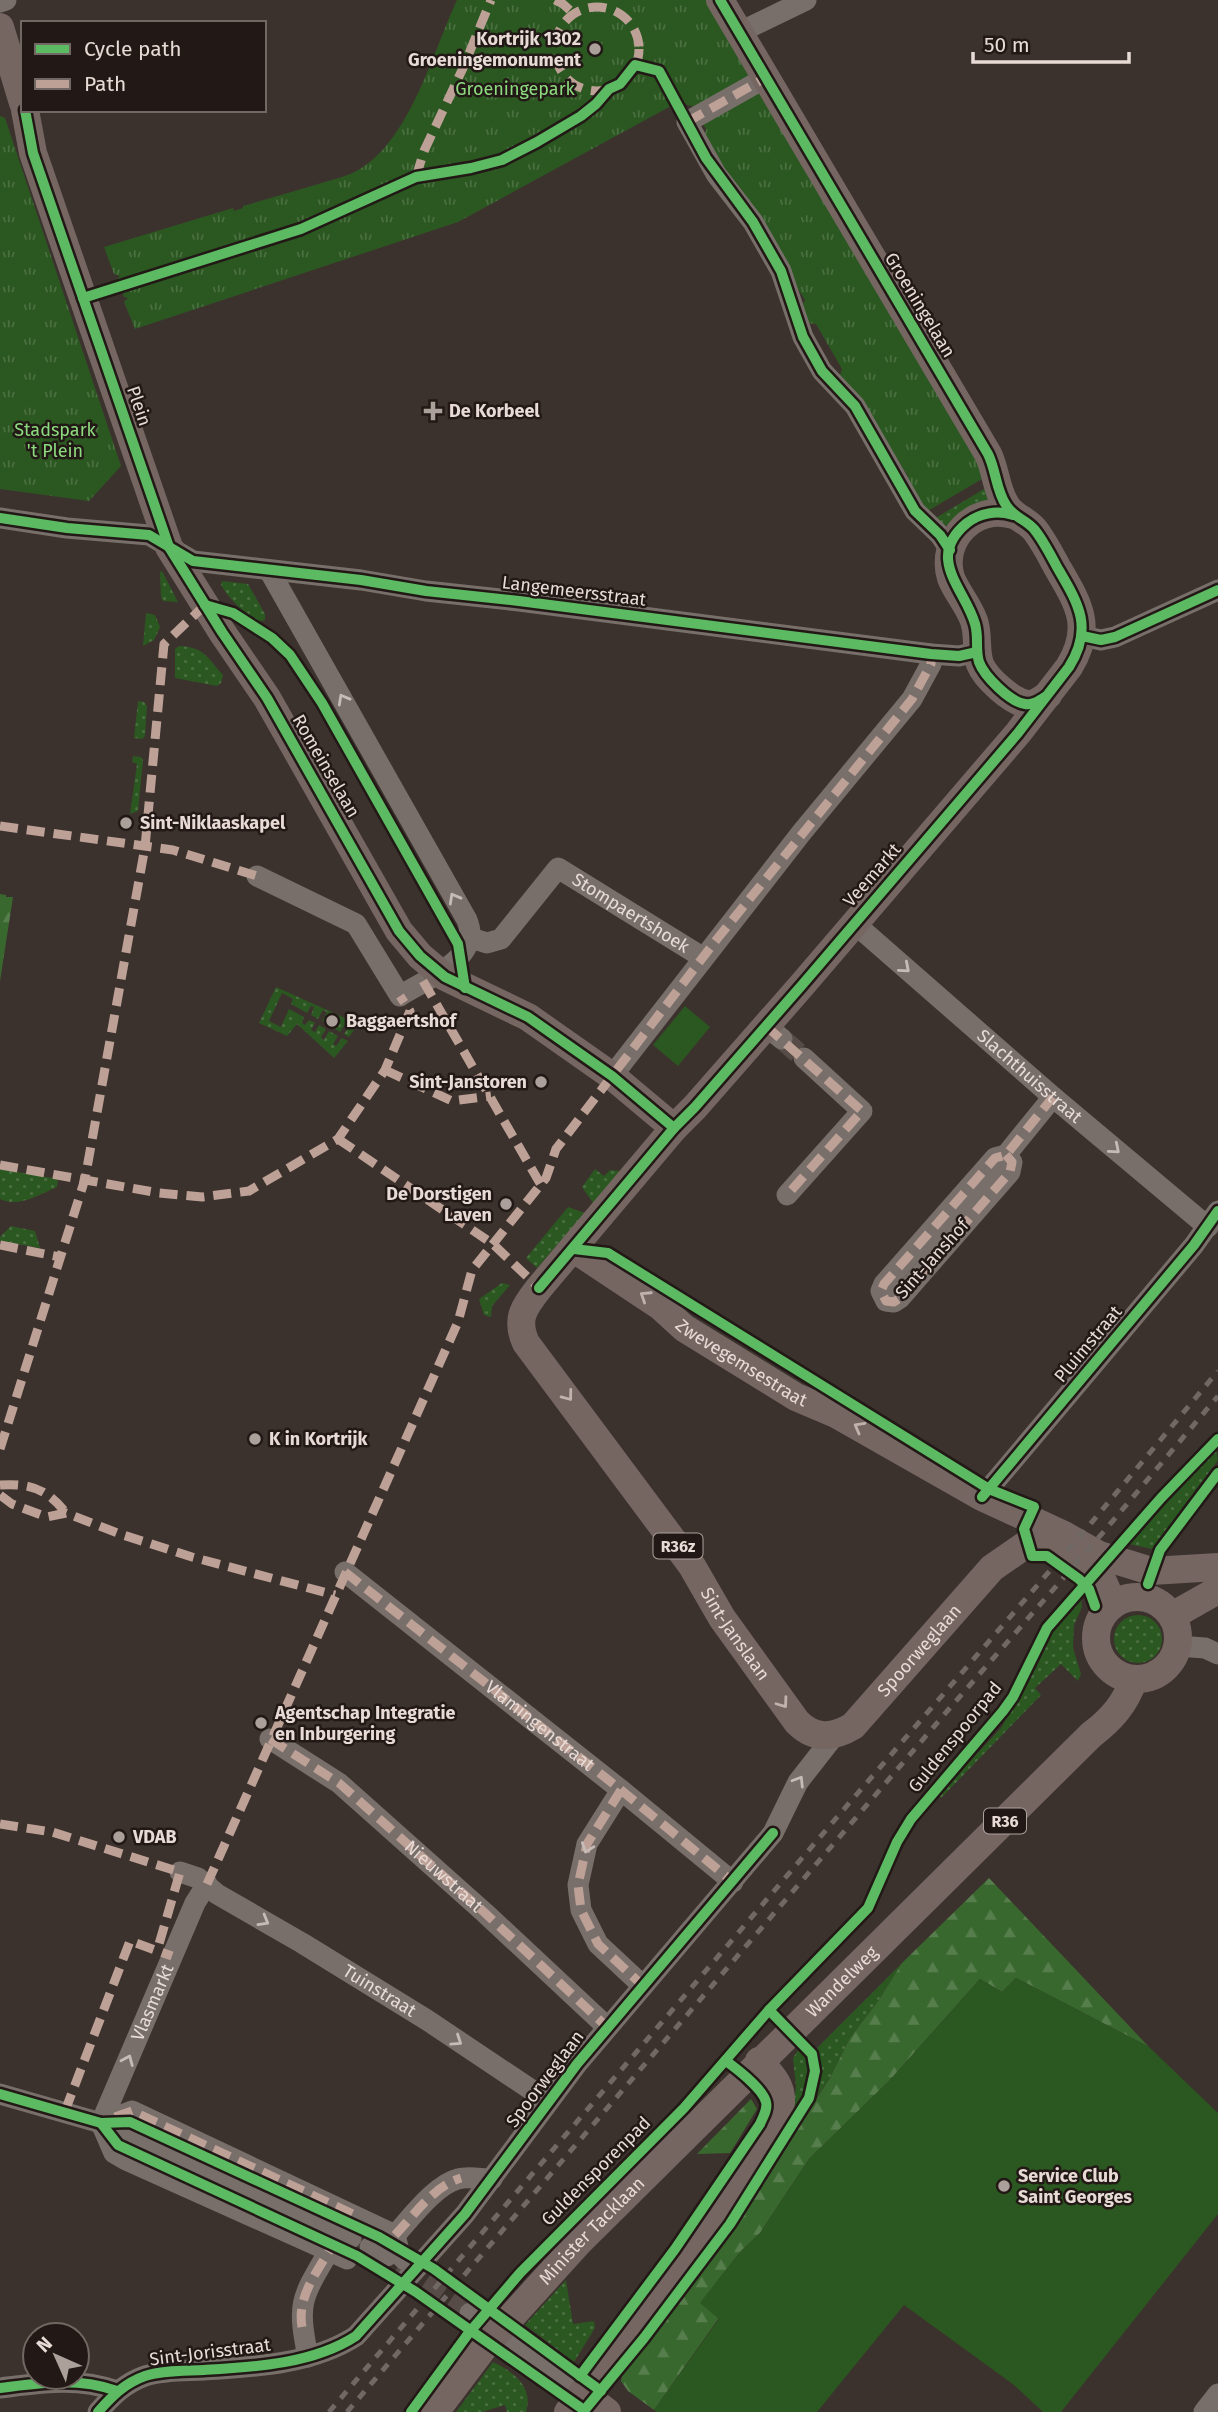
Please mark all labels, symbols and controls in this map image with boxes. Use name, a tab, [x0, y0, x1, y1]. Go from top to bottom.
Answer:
legend	[21, 21, 266, 112]
scale bar	[973, 21, 1129, 65]
place label: Kortrijk 1302 Groeningemonument	[408, 28, 582, 71]
text: 50 m	[984, 32, 1030, 58]
text: Cycle path	[84, 36, 182, 62]
marker: Kortrijk 1302 Groeningemonument	[587, 41, 603, 57]
text: Path	[84, 71, 126, 97]
park label: Groeningepark	[455, 78, 576, 100]
street label: Groeningelaan	[880, 249, 960, 361]
street label: Plein	[122, 383, 156, 429]
place label: De Korbeel	[449, 400, 540, 422]
marker: De Korbeel	[423, 401, 443, 421]
park label: Stadspark 't Plein	[14, 419, 97, 462]
street label: Langemeersstraat	[501, 571, 648, 611]
one-way arrow	[338, 694, 351, 706]
street label: Romeinselaan	[288, 711, 364, 821]
place label: Sint-Niklaaskapel	[140, 812, 286, 834]
marker: Sint-Niklaaskapel	[118, 815, 134, 831]
street label: Veemarkt	[838, 838, 906, 911]
street label: Stompaertshoek	[568, 868, 694, 958]
one-way arrow	[449, 892, 462, 905]
one-way arrow	[897, 960, 910, 972]
place label: Baggaertshof	[346, 1010, 458, 1032]
marker: Baggaertshof	[324, 1013, 340, 1029]
street label: Slachthuisstraat	[972, 1025, 1087, 1128]
place label: Sint-Janstoren	[409, 1071, 527, 1093]
marker: Sint-Janstoren	[533, 1074, 549, 1090]
one-way arrow	[1106, 1141, 1119, 1153]
place label: De Dorstigen Laven	[386, 1183, 492, 1226]
marker: De Dorstigen Laven	[498, 1196, 514, 1212]
street label: Sint-Janshof	[890, 1213, 975, 1303]
one-way arrow	[640, 1292, 653, 1305]
street label: Pluimstraat	[1049, 1301, 1127, 1387]
street label: Zwevegemsestraat	[671, 1315, 811, 1412]
one-way arrow	[560, 1388, 573, 1401]
one-way arrow	[854, 1422, 867, 1435]
place label: K in Kortrijk	[269, 1428, 368, 1450]
marker: K in Kortrijk	[247, 1431, 263, 1447]
road number: R36z	[654, 1534, 702, 1558]
street label: Sint-Janslaan	[696, 1583, 774, 1685]
street label: Spoorweglaan	[873, 1600, 966, 1701]
street label: Vlamingenstraat	[481, 1676, 599, 1776]
street label: Guldenspoorpad	[904, 1677, 1006, 1797]
one-way arrow	[775, 1695, 787, 1707]
place label: Agentschap Integratie en Inburgering	[274, 1702, 456, 1745]
marker: Agentschap Integratie en Inburgering	[253, 1715, 269, 1731]
one-way arrow	[791, 1776, 804, 1789]
road number: R36	[984, 1809, 1026, 1834]
place label: VDAB	[132, 1826, 177, 1848]
marker: VDAB	[111, 1829, 127, 1845]
street label: Nieuwstraat	[400, 1835, 488, 1917]
one-way arrow	[581, 1842, 595, 1854]
one-way arrow	[256, 1913, 269, 1926]
street label: Wandelweg	[801, 1941, 883, 2022]
street label: Vlasmarkt	[126, 1960, 179, 2044]
street label: Tuinstraat	[339, 1960, 421, 2022]
street label: Spoorweglaan	[501, 2026, 589, 2132]
one-way arrow	[449, 2033, 462, 2045]
one-way arrow	[120, 2055, 134, 2067]
street label: Guldensporenpad	[537, 2112, 655, 2230]
place label: Service Club Saint Georges	[1018, 2165, 1132, 2208]
street label: Minister Tacklaan	[535, 2172, 649, 2289]
marker: Service Club Saint Georges	[996, 2178, 1012, 2194]
north arrow	[21, 2321, 91, 2391]
text: N	[32, 2332, 57, 2357]
street label: Sint-Jorisstraat	[148, 2334, 272, 2370]

